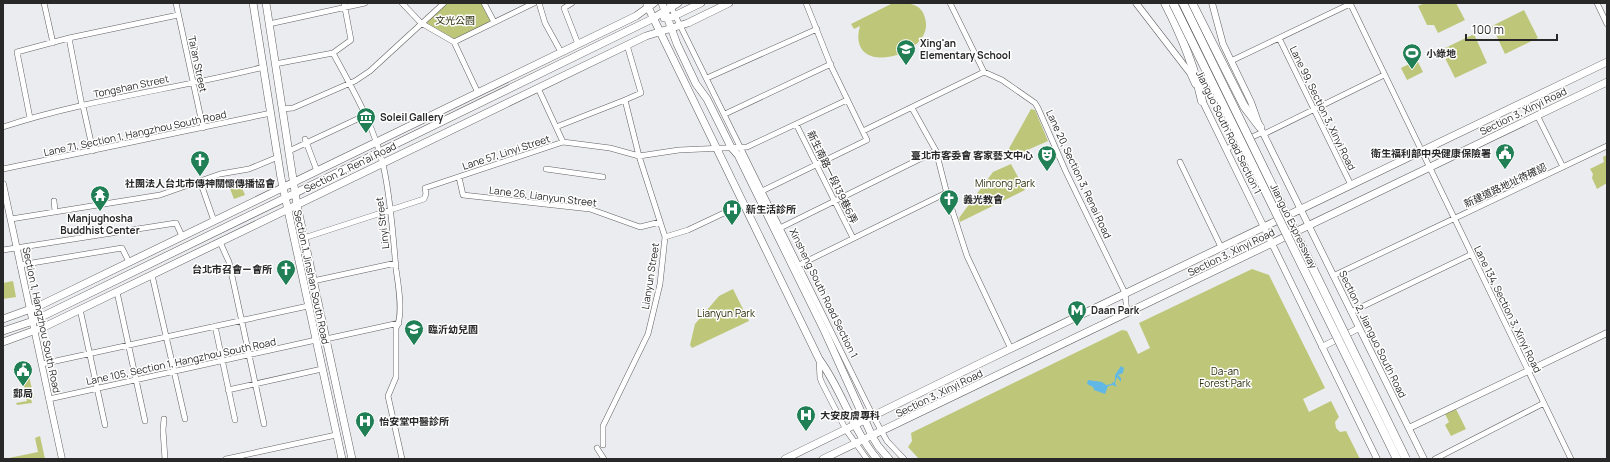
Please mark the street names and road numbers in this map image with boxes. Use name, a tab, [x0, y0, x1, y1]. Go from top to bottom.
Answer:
street label: Tai’an Street	[185, 34, 211, 94]
street label: Lane 99, Section 3, Xinyi Road	[1287, 44, 1359, 173]
street label: Jianguo South Road Section 1	[1193, 68, 1265, 196]
street label: Tongshan Street	[92, 71, 170, 101]
street label: Section 3, Xinyi Road	[1477, 84, 1569, 138]
street label: Lane 71, Section 1, Hangzhou South Road	[42, 107, 228, 159]
street label: Lane 20, Section 3, Renai Road	[1043, 107, 1115, 241]
street label: 新生南路一段139巷6弄	[804, 128, 862, 226]
street label: Lane 57, Linyi Street	[460, 131, 552, 173]
street label: Section 2, Ren’ai Road	[301, 139, 399, 195]
street label: 新建道路地址待確認	[1461, 160, 1549, 210]
street label: Jianguo Expressway	[1267, 181, 1321, 271]
street label: Lane 26, Lianyun Street	[488, 182, 598, 210]
street label: Linyi Street	[372, 196, 392, 250]
street label: Section 1, Jinshan South Road	[291, 208, 333, 346]
street label: Section 3, Xinyi Road	[1185, 225, 1277, 279]
street label: Xinsheng South Road Section 1	[786, 226, 862, 360]
street label: Lianyun Street	[638, 242, 662, 310]
street label: Lane 134, Section 3, Xinyi Road	[1471, 243, 1545, 375]
street label: Section 1, Hangzhou South Road	[20, 246, 64, 394]
street label: Section 2, Jianguo South Road	[1336, 268, 1410, 400]
street label: Lane 105, Section 1, Hangzhou South Road	[85, 334, 277, 388]
street label: Section 3, Xinyi Road	[893, 366, 985, 420]

